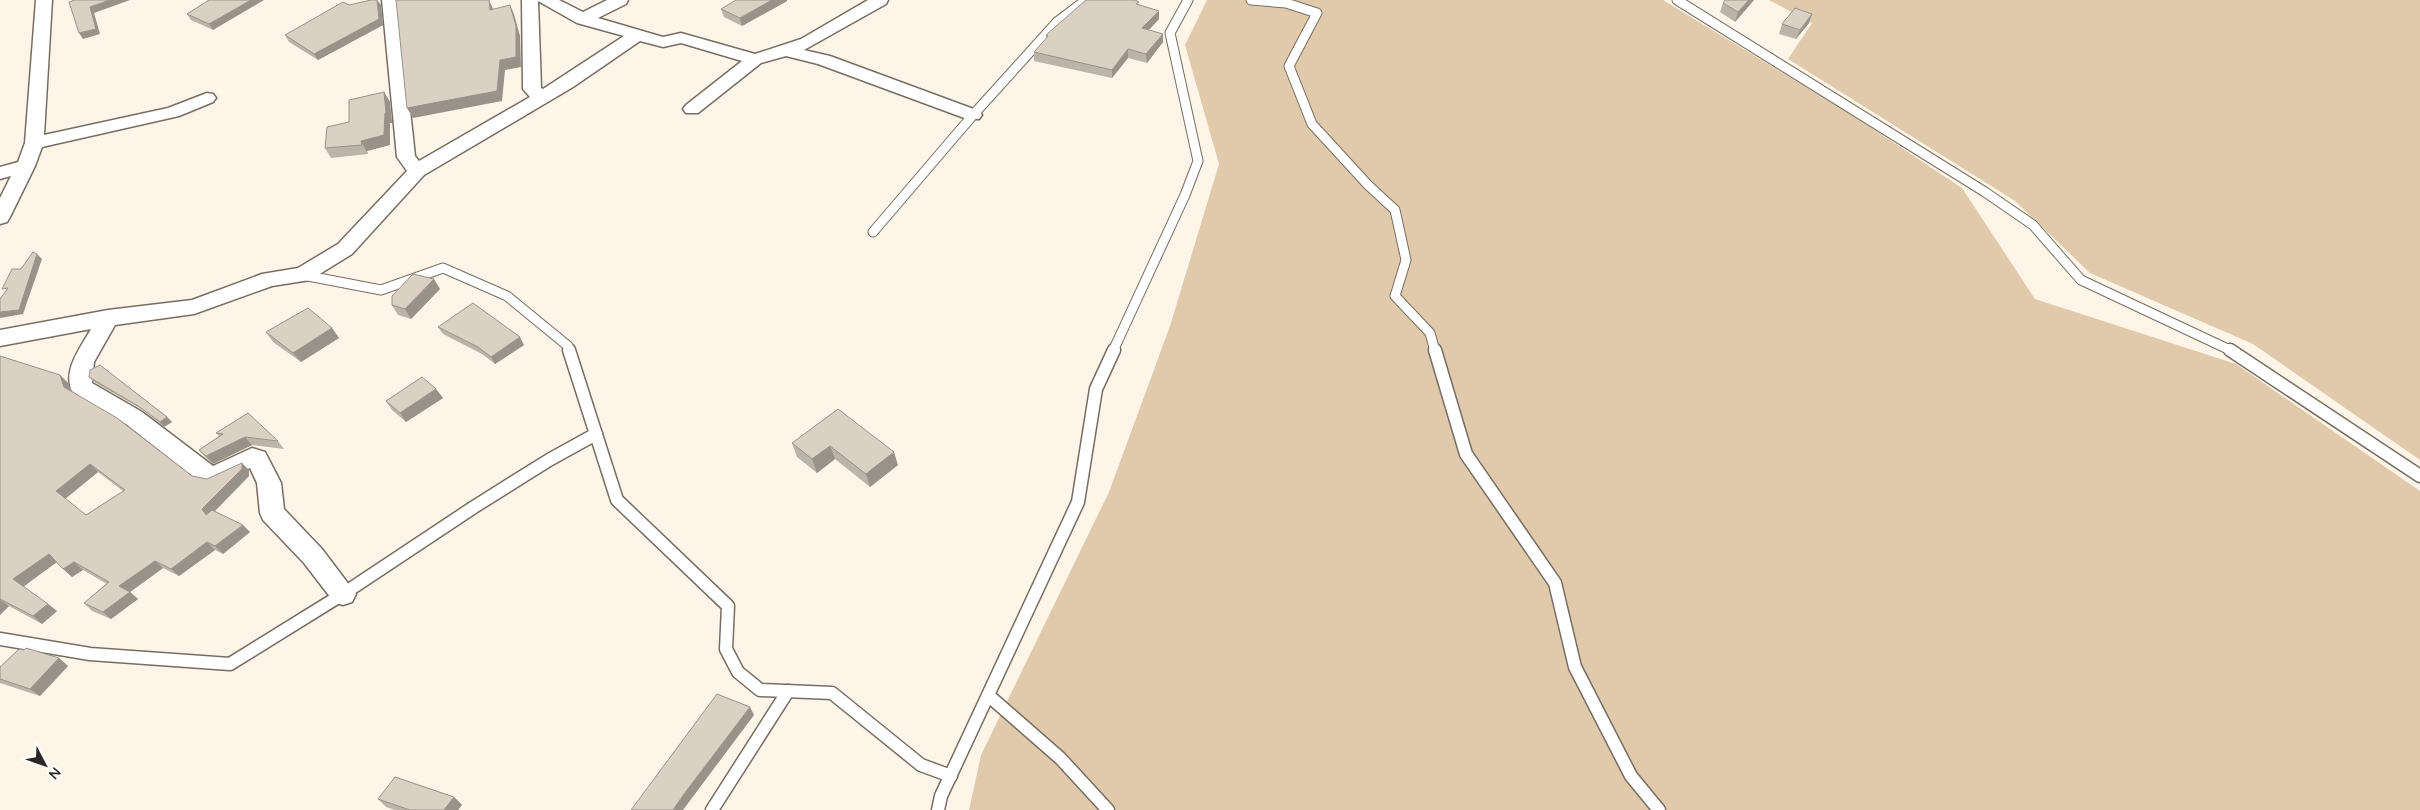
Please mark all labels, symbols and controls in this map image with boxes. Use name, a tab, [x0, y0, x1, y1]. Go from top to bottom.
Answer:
north arrow	[20, 740, 70, 790]
text: N	[45, 764, 65, 783]

